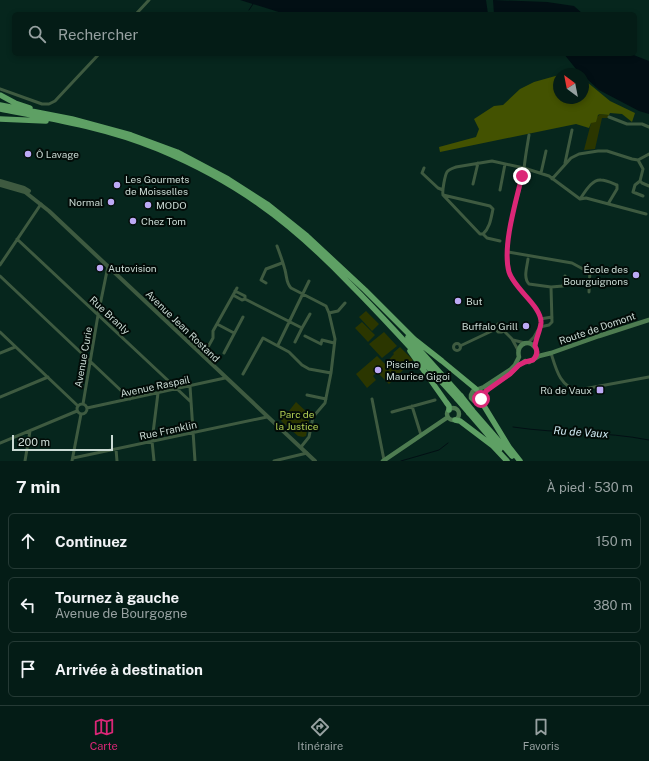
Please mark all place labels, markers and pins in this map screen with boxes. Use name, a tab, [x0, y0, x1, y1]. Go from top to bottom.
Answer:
place label: Ô Lavage	[36, 148, 79, 160]
marker: Ô Lavage	[23, 149, 33, 159]
place label: Les Gourmets de Moisselles	[125, 173, 189, 197]
marker: Les Gourmets de Moisselles	[112, 180, 122, 190]
place label: Normal	[69, 196, 103, 208]
marker: Normal	[106, 197, 116, 207]
place label: MODO	[156, 199, 186, 211]
marker: MODO	[143, 200, 153, 210]
place label: Chez Tom	[141, 215, 186, 227]
marker: Chez Tom	[128, 216, 138, 226]
place label: Autovision	[108, 262, 157, 274]
marker: Autovision	[95, 263, 105, 273]
place label: École des Bourguignons	[563, 263, 628, 287]
marker: École des Bourguignons	[631, 270, 641, 280]
place label: But	[466, 295, 483, 307]
marker: But	[453, 296, 463, 306]
place label: Buffalo Grill	[462, 320, 518, 332]
marker: Buffalo Grill	[521, 321, 531, 331]
place label: Piscine Maurice Gigoi	[386, 358, 450, 382]
marker: Piscine Maurice Gigoi	[373, 365, 383, 375]
place label: Rû de Vaux	[540, 384, 592, 396]
marker: Rû de Vaux	[595, 385, 605, 395]

